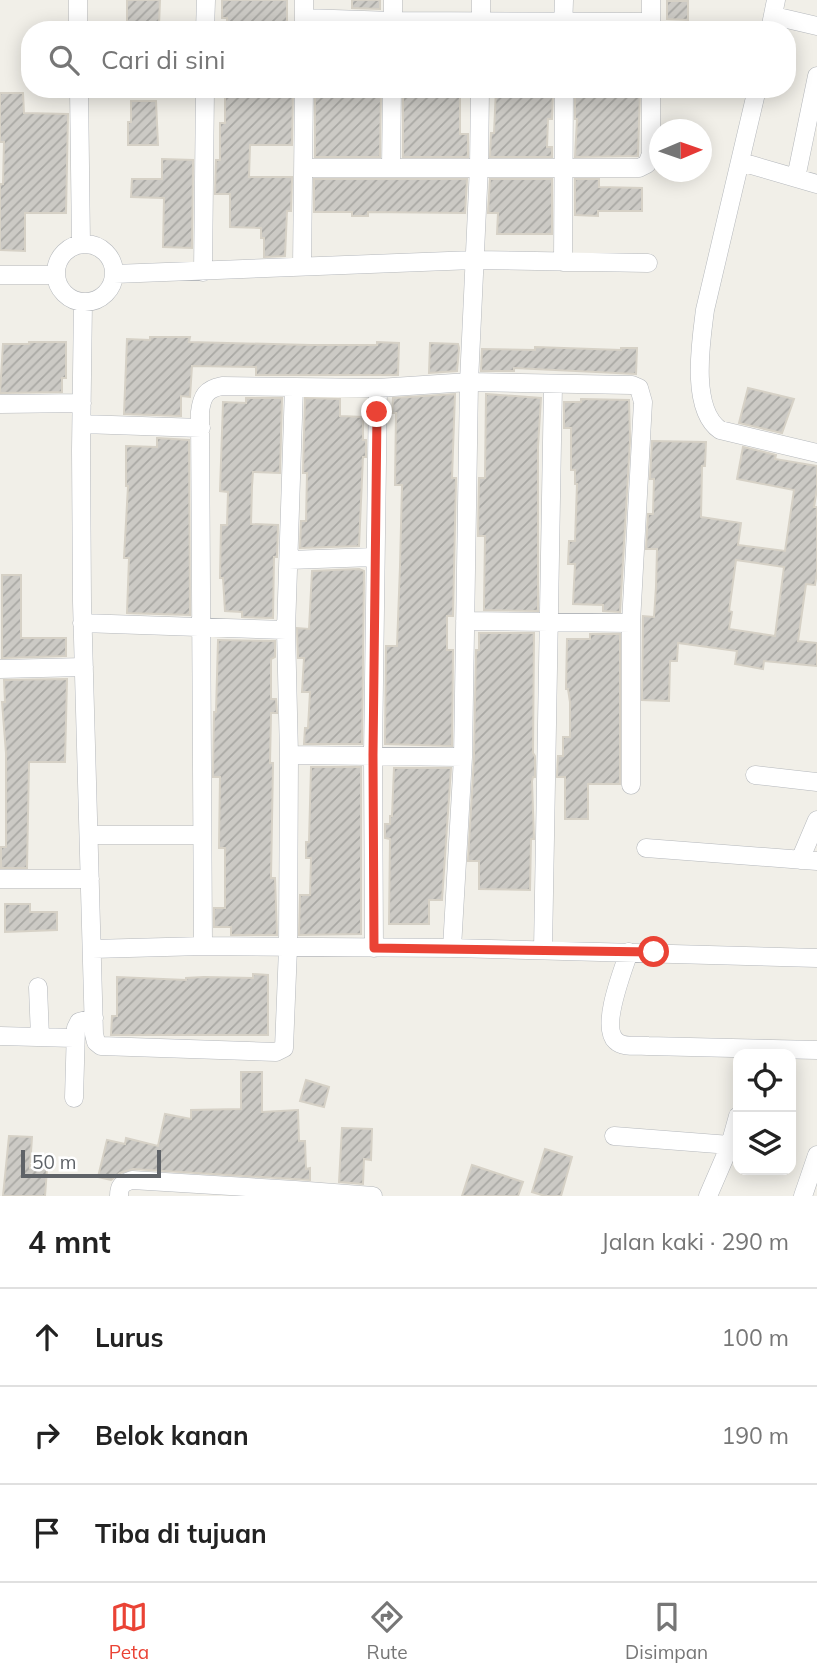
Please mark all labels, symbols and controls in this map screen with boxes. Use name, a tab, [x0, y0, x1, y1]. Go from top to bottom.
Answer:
search box	[21, 21, 796, 98]
icon: search	[45, 41, 83, 79]
text: Cari di sini	[101, 43, 225, 76]
north arrow	[649, 119, 712, 182]
route end	[361, 396, 392, 427]
route start	[638, 936, 669, 967]
map controls	[733, 1049, 796, 1175]
button: locate	[733, 1049, 796, 1112]
button: layers	[733, 1112, 796, 1175]
scale bar	[21, 1147, 161, 1179]
text: 50 m	[32, 1150, 76, 1174]
text: 4 mnt	[28, 1223, 111, 1261]
text: Jalan kaki · 290 m	[601, 1227, 789, 1256]
icon: ahead	[28, 1318, 66, 1356]
text: Lurus	[95, 1321, 164, 1354]
text: 100 m	[721, 1323, 789, 1352]
icon: right	[28, 1416, 66, 1454]
text: Belok kanan	[95, 1419, 249, 1452]
text: 190 m	[721, 1421, 789, 1450]
icon: arrive	[28, 1514, 66, 1552]
text: Tiba di tujuan	[95, 1517, 267, 1550]
tab: Peta	[109, 1598, 149, 1664]
tab: Rute	[367, 1598, 408, 1664]
tab: Disimpan	[625, 1598, 708, 1664]

